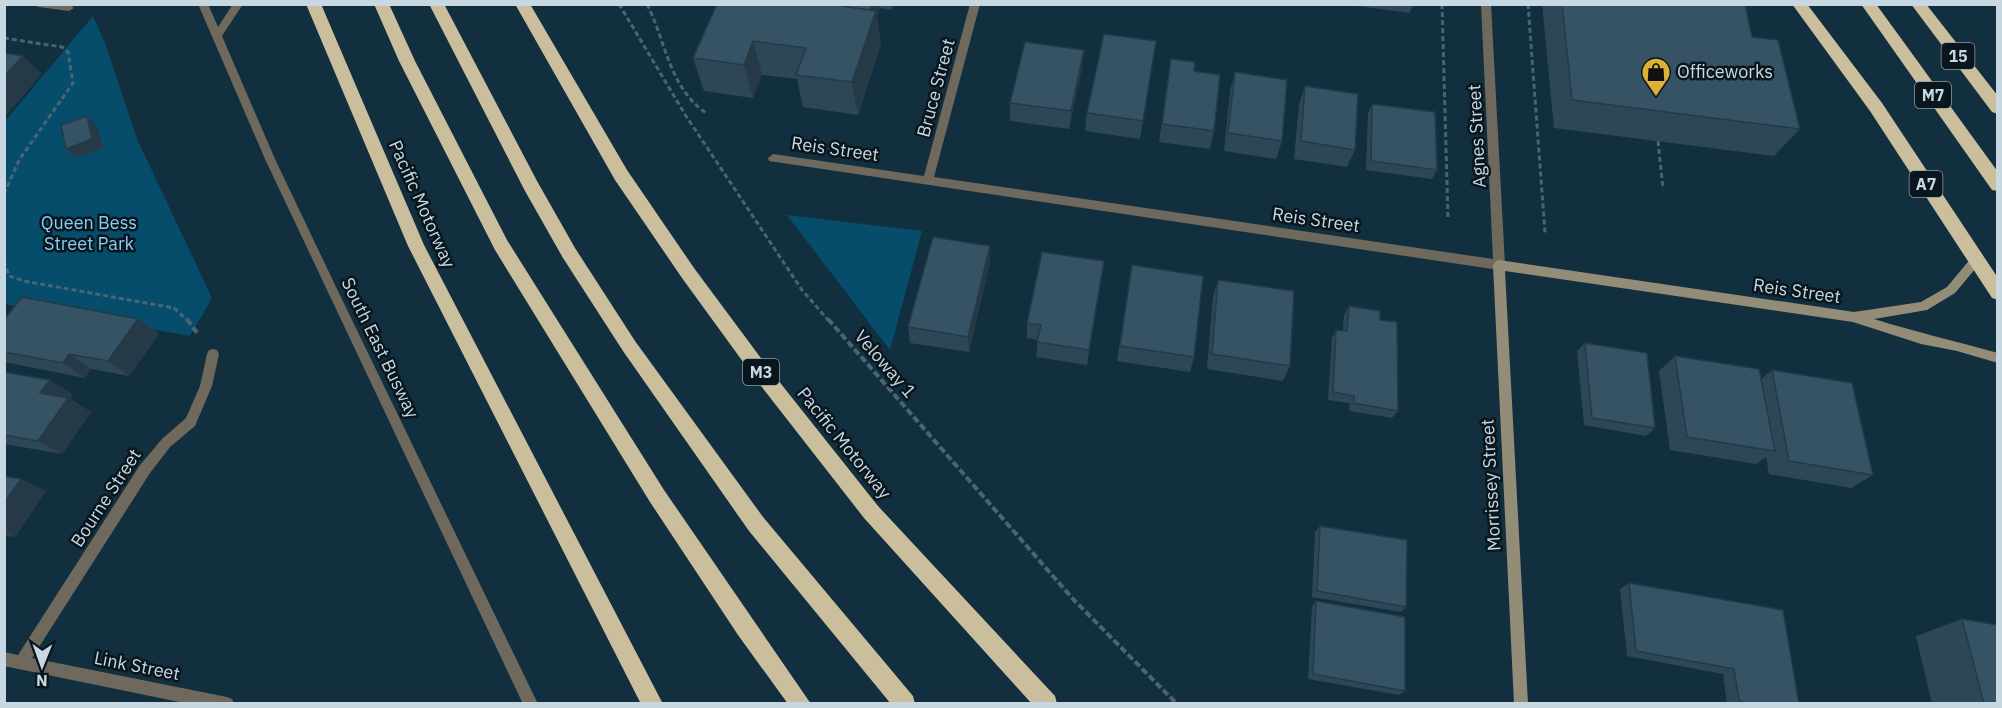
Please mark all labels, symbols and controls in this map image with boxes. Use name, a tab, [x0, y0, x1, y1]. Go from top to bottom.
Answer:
street label: Bruce Street	[911, 36, 960, 140]
road number: 15	[1942, 43, 1974, 69]
shop icon: Officeworks	[1640, 56, 1672, 98]
place label: Officeworks	[1677, 60, 1773, 83]
road number: M7	[1915, 82, 1951, 108]
street label: Agnes Street	[1462, 84, 1491, 188]
street label: Reis Street	[790, 131, 880, 166]
street label: Pacific Motorway	[384, 136, 461, 271]
road number: A7	[1910, 171, 1942, 197]
street label: Reis Street	[1271, 202, 1361, 237]
park label: Queen Bess Street Park	[41, 211, 137, 255]
street label: Reis Street	[1752, 273, 1842, 308]
street label: South East Busway	[336, 274, 424, 422]
street label: Veloway 1	[850, 325, 921, 402]
road number: M3	[743, 359, 779, 385]
street label: Pacific Motorway	[792, 382, 897, 503]
street label: Morrissey Street	[1476, 418, 1505, 552]
street label: Bourne Street	[65, 444, 146, 551]
north arrow	[12, 636, 72, 696]
street label: Link Street	[92, 646, 182, 685]
text: N	[36, 671, 48, 691]

